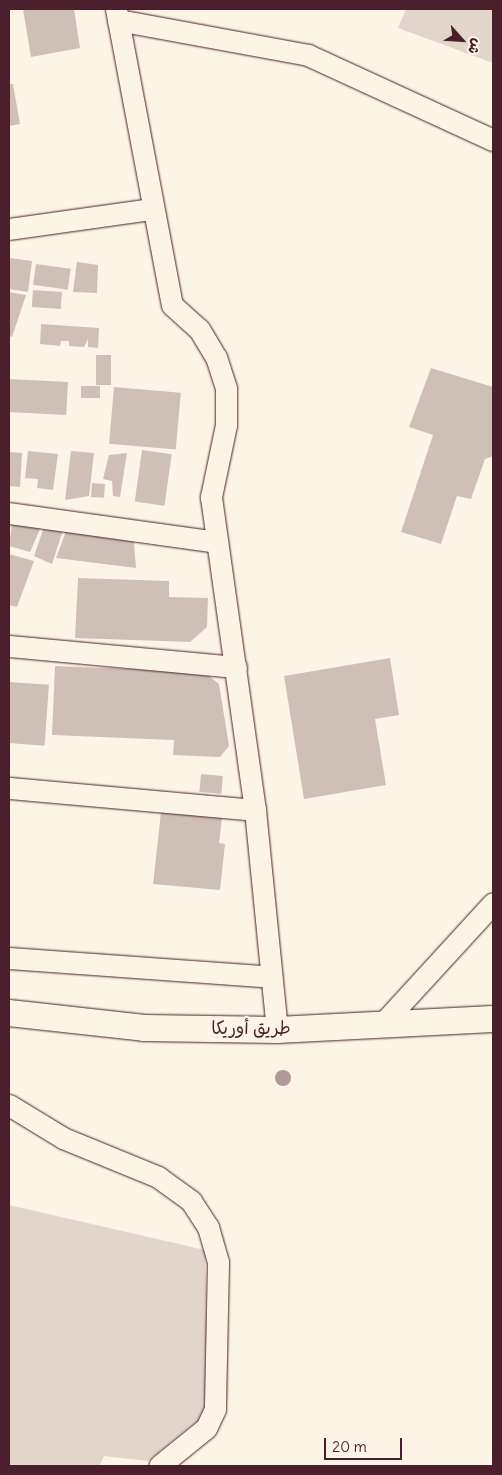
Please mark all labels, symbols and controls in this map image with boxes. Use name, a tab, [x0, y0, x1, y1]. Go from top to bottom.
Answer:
north arrow	[437, 15, 487, 65]
text: ش	[464, 36, 487, 57]
street label: طريق أوريكا	[211, 1017, 291, 1039]
scale bar	[327, 1428, 404, 1460]
text: 20 m	[332, 1437, 367, 1456]

